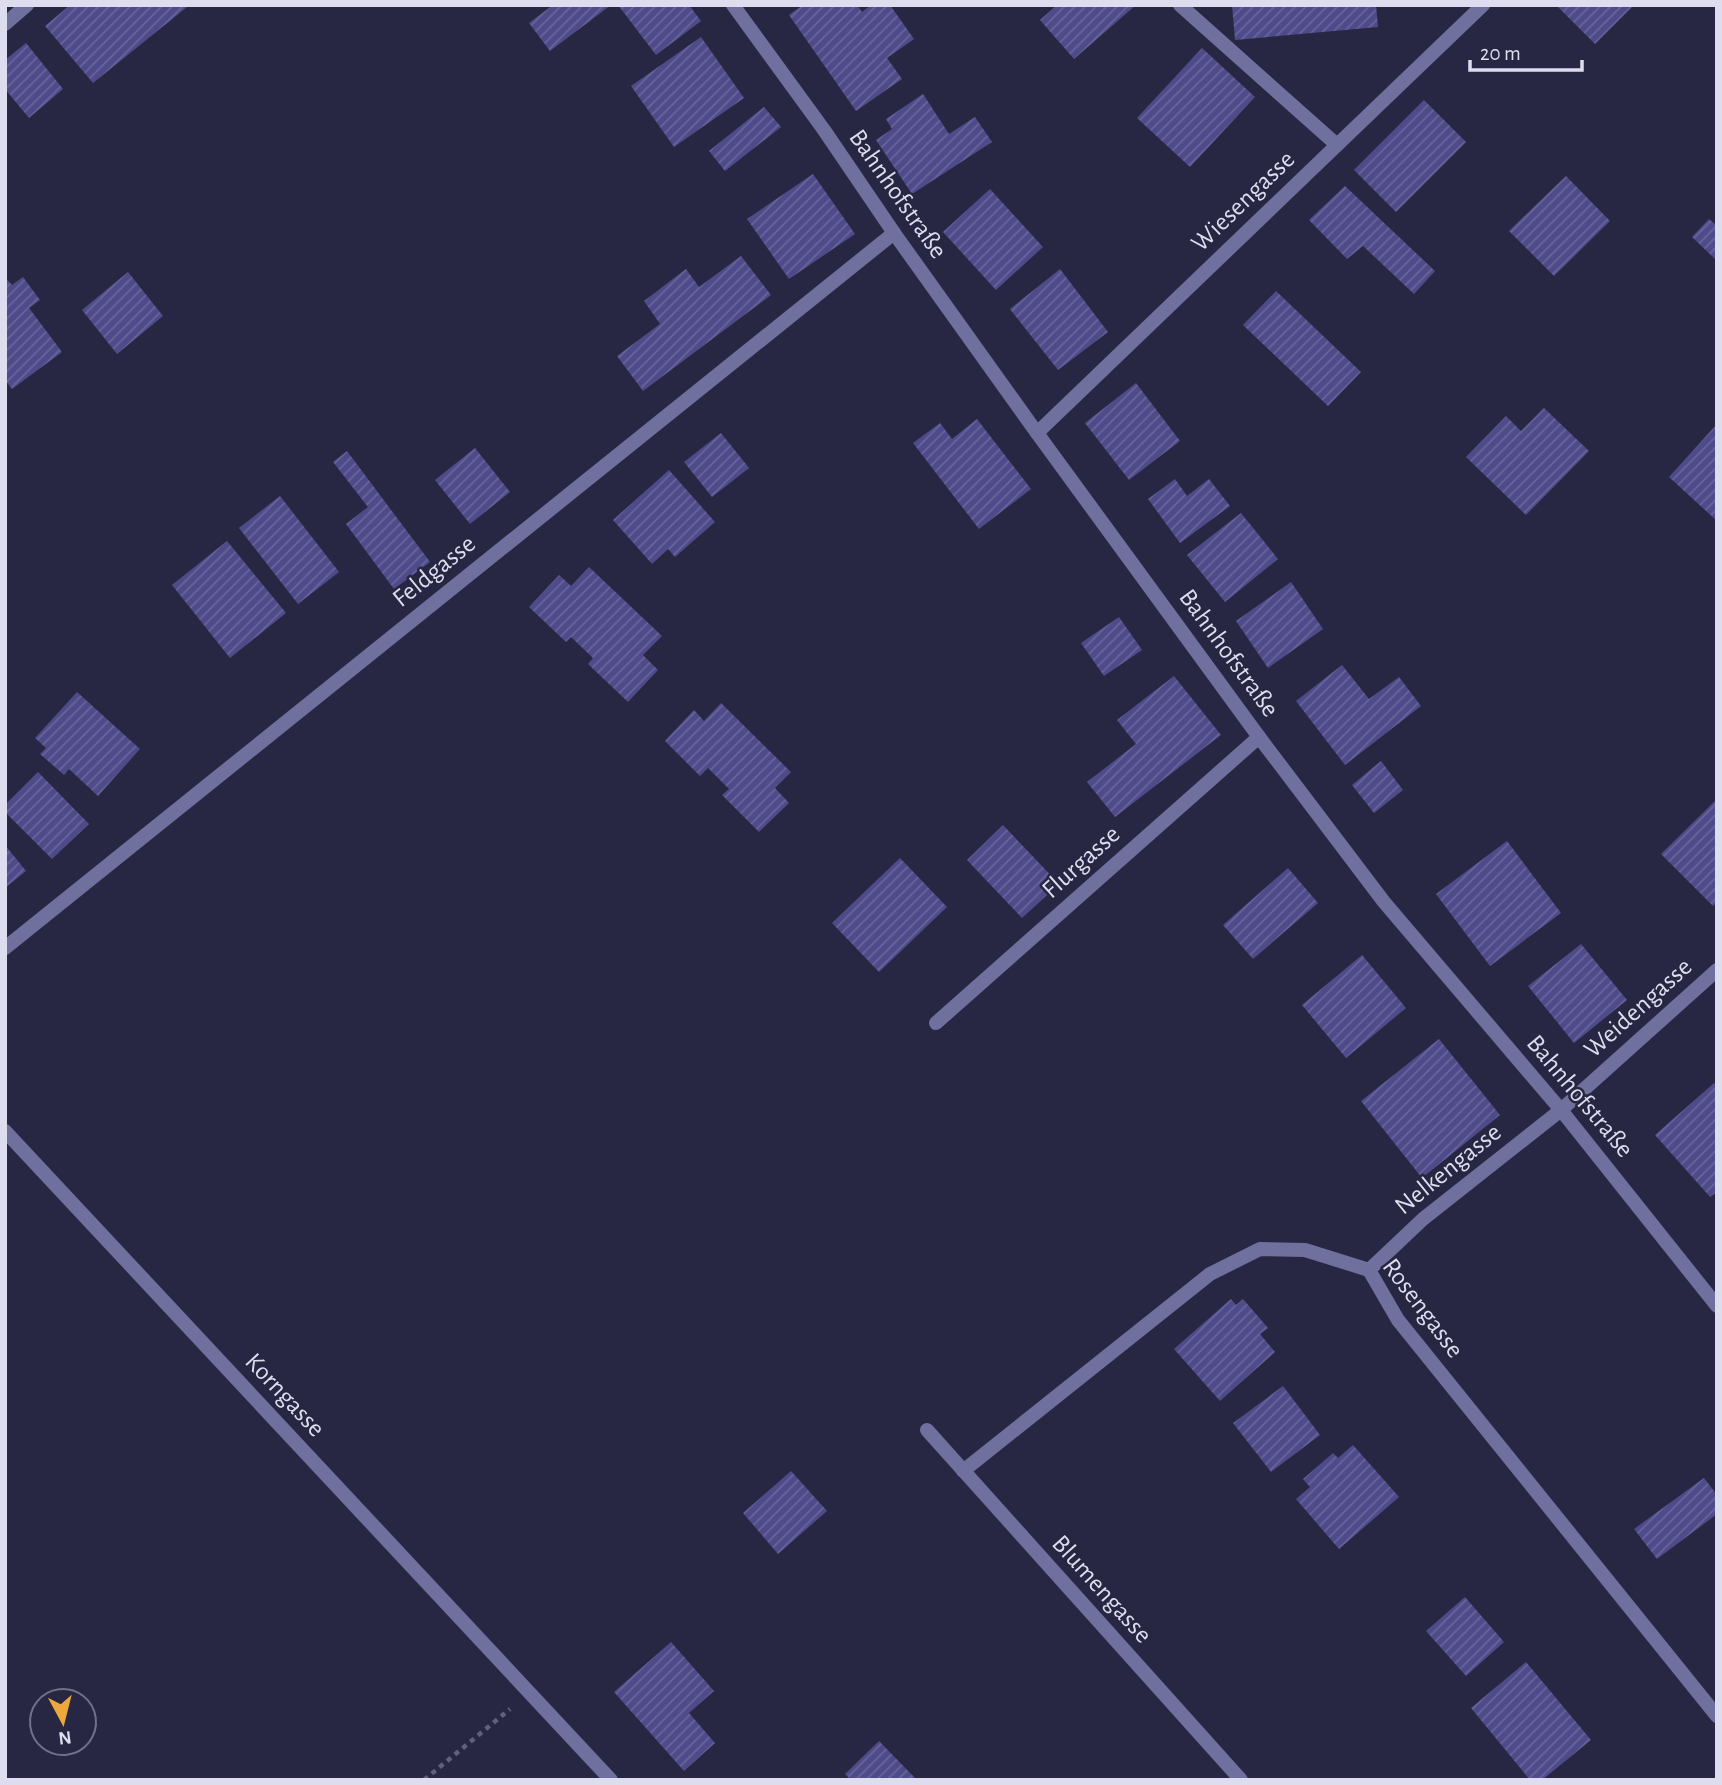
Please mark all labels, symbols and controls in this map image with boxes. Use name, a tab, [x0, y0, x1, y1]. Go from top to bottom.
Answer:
scale bar	[1470, 28, 1582, 72]
text: 20 m	[1480, 43, 1521, 64]
street label: Bahnhofstraße	[844, 125, 952, 263]
street label: Wiesengasse	[1186, 146, 1300, 256]
street label: Feldgasse	[388, 530, 480, 612]
street label: Bahnhofstraße	[1174, 584, 1284, 722]
street label: Flurgasse	[1037, 821, 1125, 903]
street label: Weidengasse	[1579, 953, 1697, 1063]
street label: Bahnhofstraße	[1522, 1030, 1638, 1162]
street label: Nelkengasse	[1390, 1119, 1506, 1219]
street label: Rosengasse	[1377, 1254, 1469, 1362]
street label: Korngasse	[240, 1348, 330, 1442]
street label: Blumengasse	[1047, 1530, 1157, 1648]
north arrow	[28, 1687, 98, 1757]
text: N	[57, 1727, 73, 1748]

